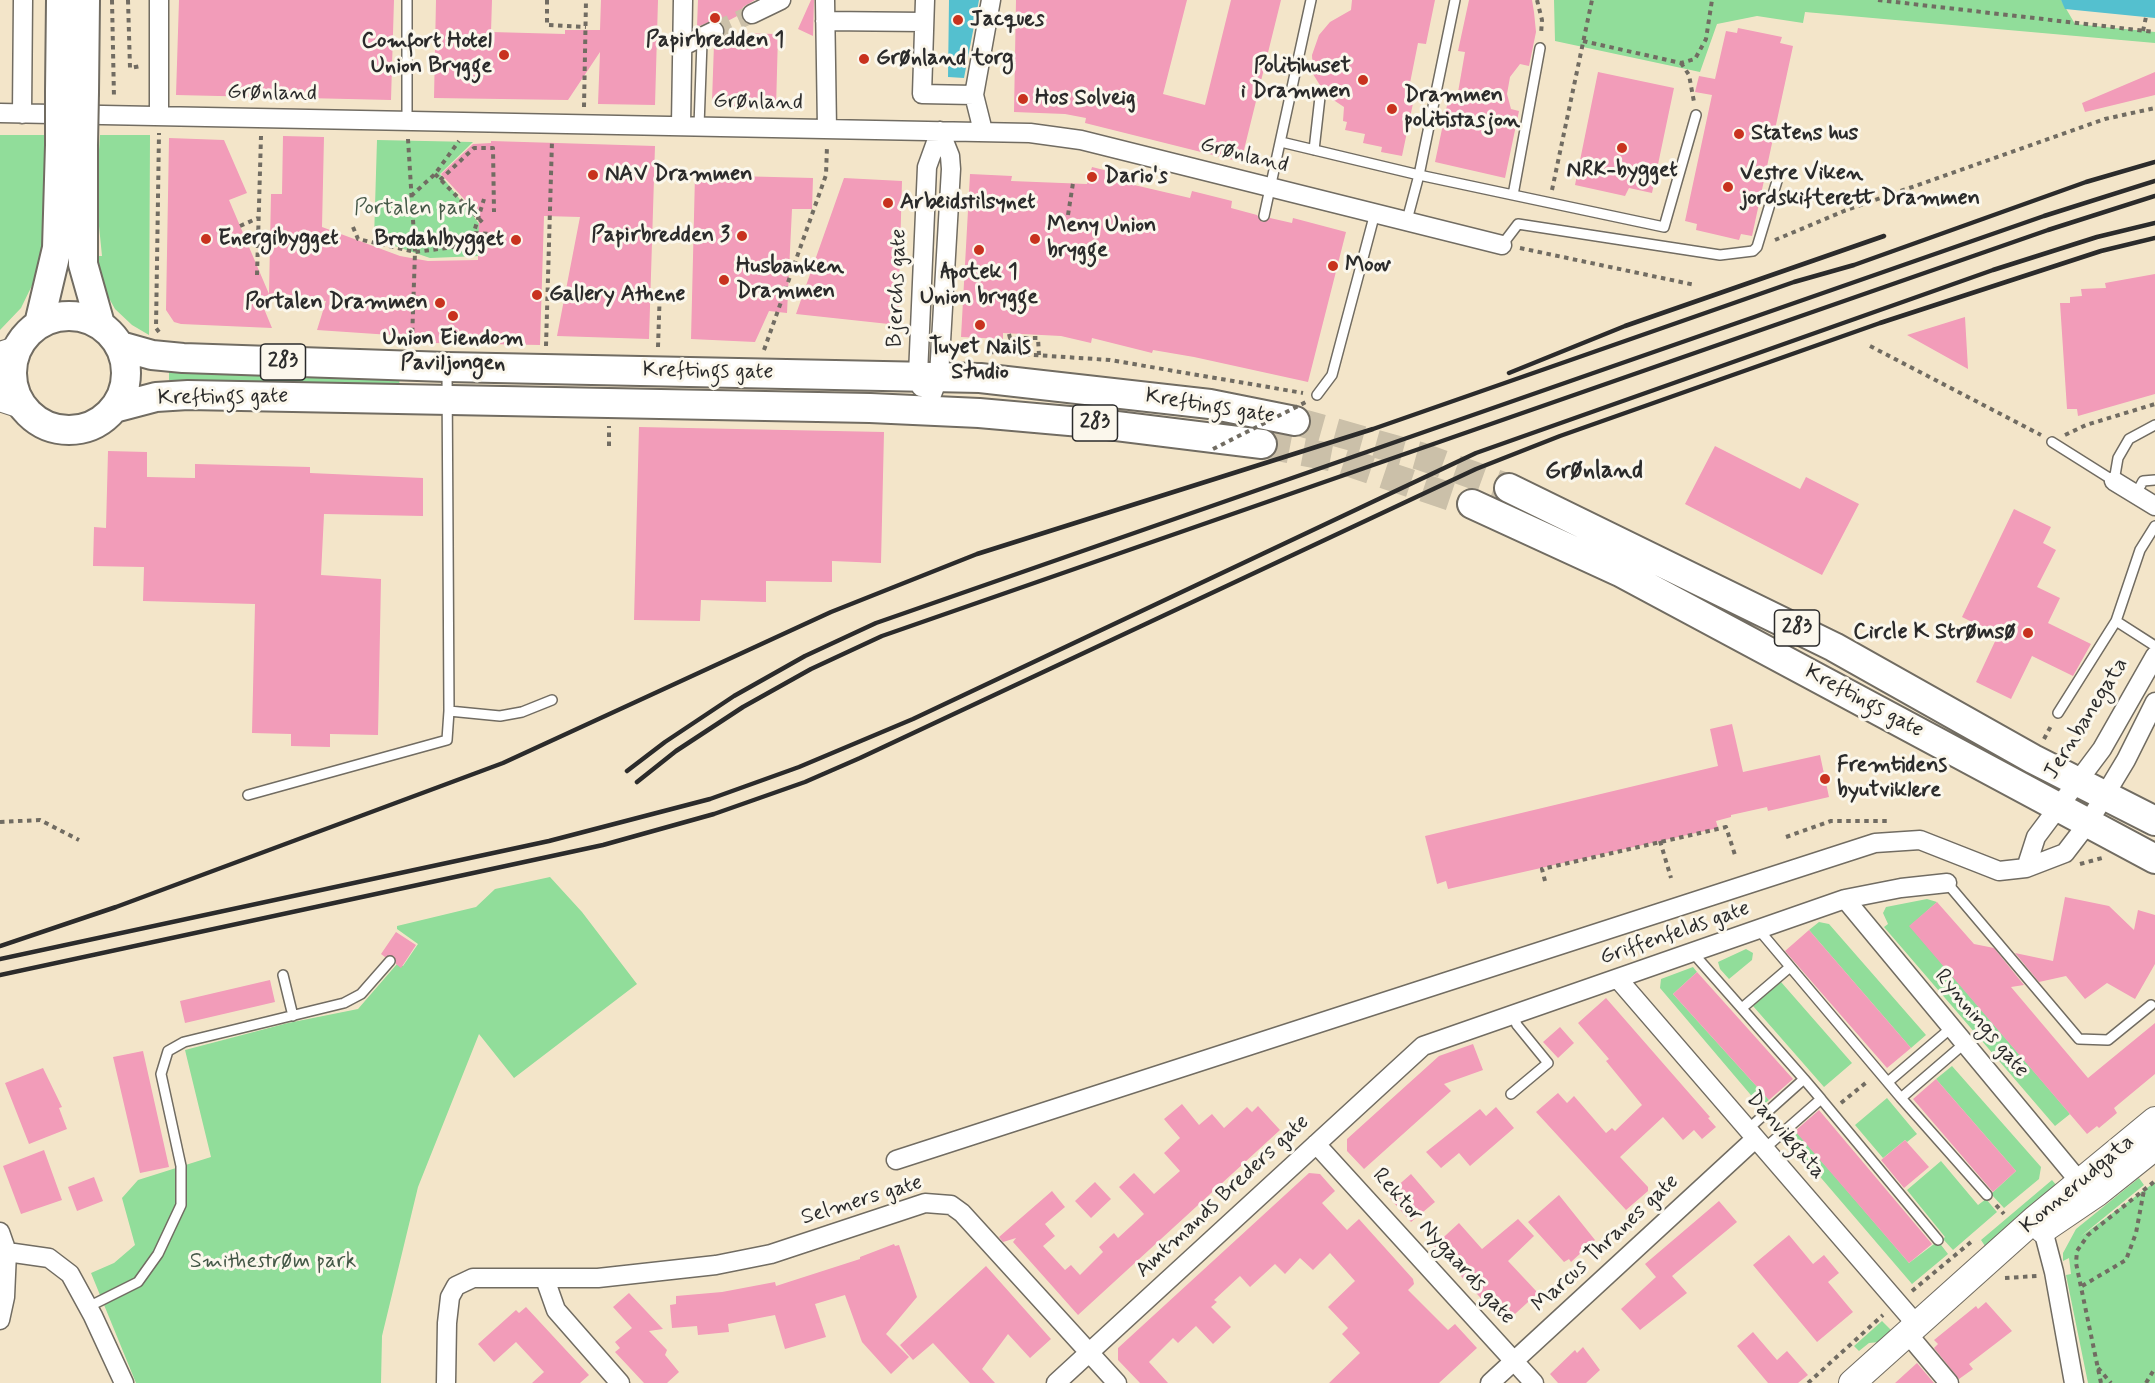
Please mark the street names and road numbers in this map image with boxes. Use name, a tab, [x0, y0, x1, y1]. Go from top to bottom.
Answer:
street label: Grønland	[227, 80, 317, 108]
street label: Grønland	[713, 89, 803, 117]
street label: Grønland	[1197, 132, 1291, 180]
street label: Bjerchs gate	[883, 228, 913, 348]
road number: 283	[260, 344, 306, 380]
street label: Kreftings gate	[642, 358, 774, 386]
street label: Kreftings gate	[157, 384, 289, 412]
street label: Kreftings gate	[1143, 384, 1277, 430]
road number: 283	[1072, 405, 1118, 441]
road number: 283	[1774, 610, 1820, 646]
street label: Jernbanegata	[2039, 653, 2135, 785]
street label: Kreftings gate	[1800, 660, 1928, 744]
street label: Griffenfelds gate	[1597, 896, 1753, 972]
street label: Rynnings gate	[1928, 964, 2034, 1084]
street label: Danvikgata	[1740, 1087, 1830, 1185]
street label: Amtmands Breders gate	[1131, 1110, 1315, 1284]
street label: Konnerudgata	[2016, 1130, 2140, 1240]
street label: Rektor Nygaards gate	[1366, 1163, 1520, 1331]
street label: Marcus Thranes gate	[1527, 1169, 1685, 1319]
street label: Selmers gate	[798, 1170, 926, 1232]

